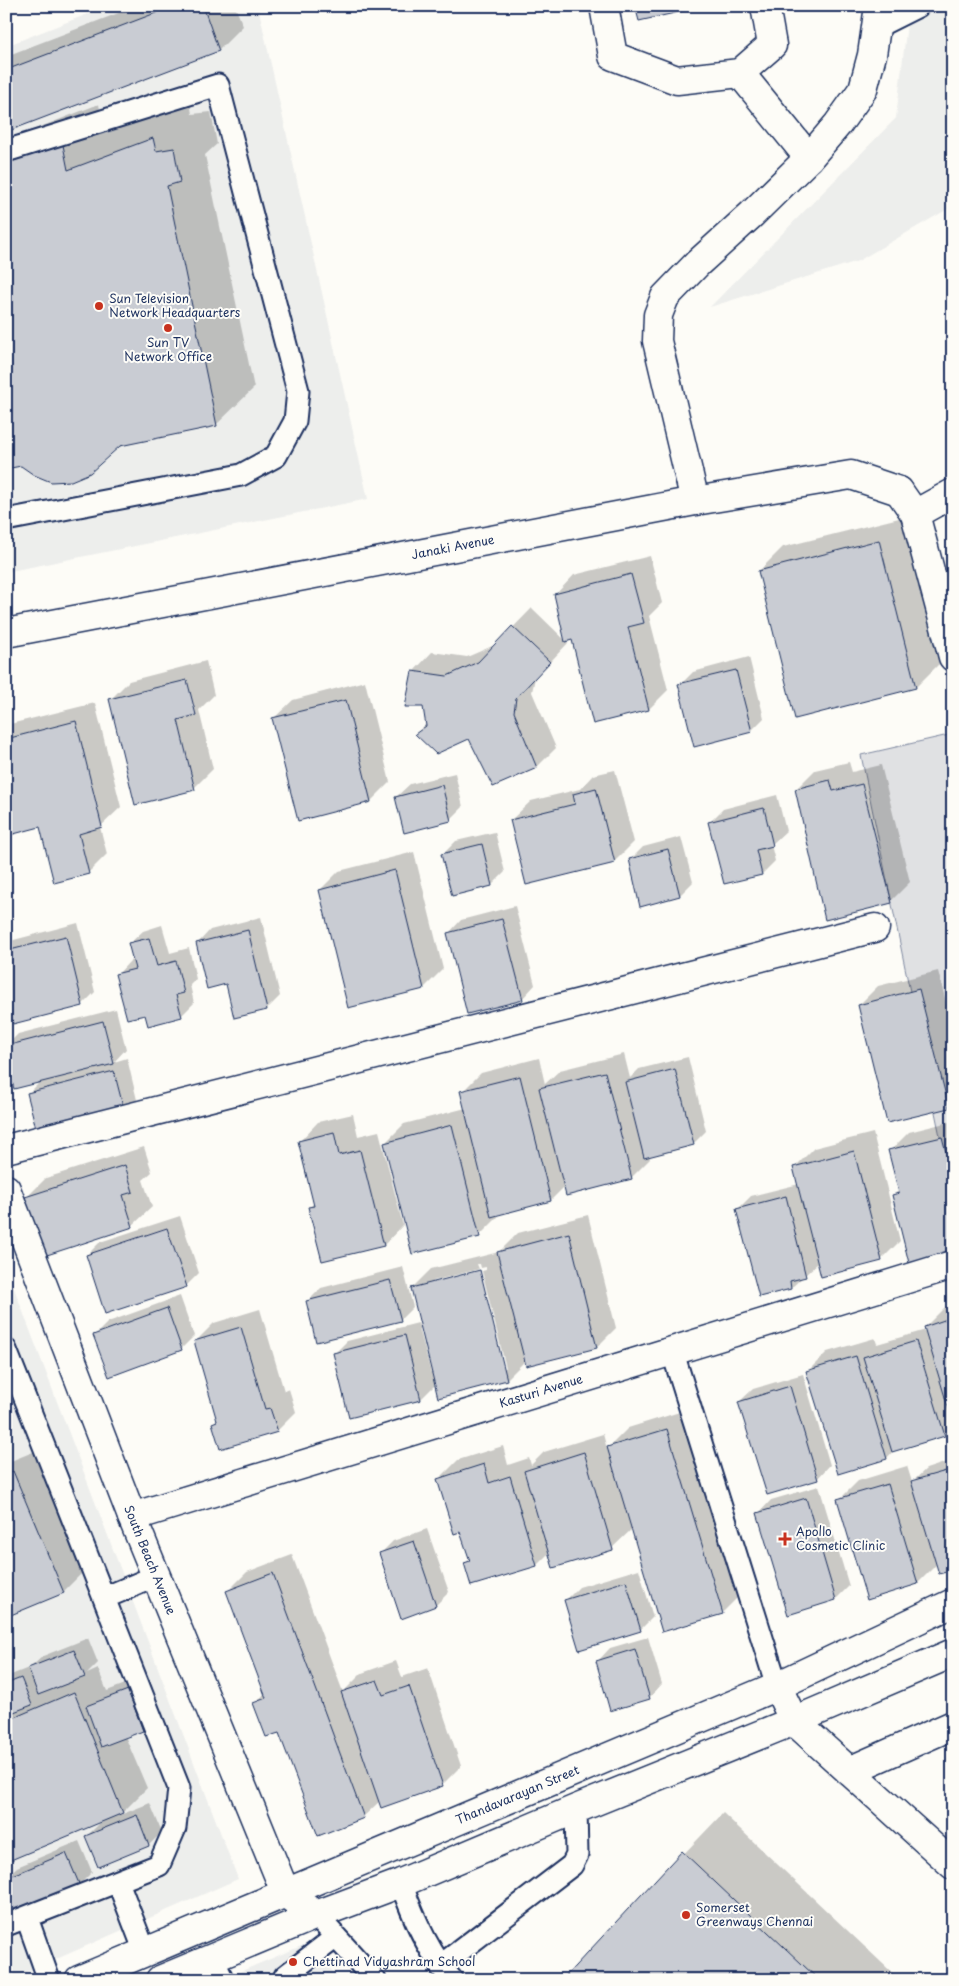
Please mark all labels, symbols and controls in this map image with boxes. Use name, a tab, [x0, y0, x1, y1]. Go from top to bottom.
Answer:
place label: Sun Television Network Headquarters	[109, 289, 241, 321]
marker: Sun Television Network Headquarters	[93, 300, 105, 312]
marker: Sun TV Network Office	[162, 322, 174, 334]
place label: Sun TV Network Office	[124, 333, 212, 365]
street label: Janaki Avenue	[410, 530, 496, 563]
street label: Kasturi Avenue	[497, 1369, 585, 1412]
street label: South Beach Avenue	[120, 1503, 181, 1618]
place label: Apollo Cosmetic Clinic	[796, 1522, 885, 1554]
marker: Apollo Cosmetic Clinic	[778, 1532, 792, 1546]
street label: Thandavarayan Street	[453, 1760, 582, 1828]
place label: Somerset Greenways Chennai	[696, 1898, 813, 1930]
marker: Somerset Greenways Chennai	[680, 1909, 692, 1921]
place label: Chettinad Vidyashram School	[303, 1952, 475, 1970]
marker: Chettinad Vidyashram School	[287, 1956, 299, 1968]

